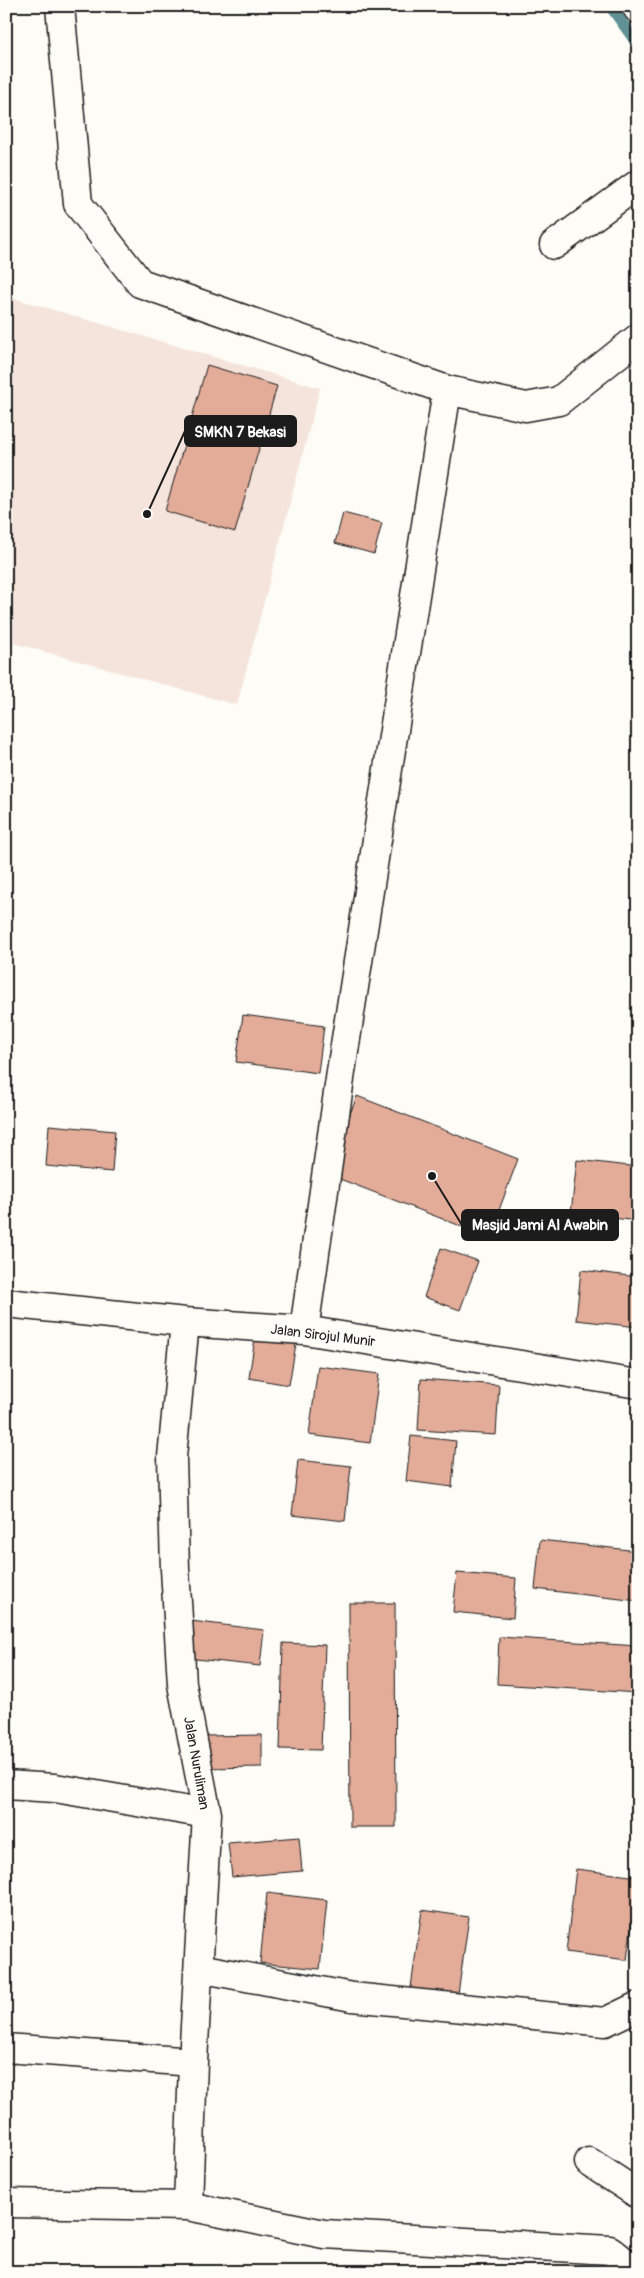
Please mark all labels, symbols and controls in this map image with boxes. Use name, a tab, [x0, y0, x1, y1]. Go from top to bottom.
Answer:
callout: SMKN 7 Bekasi	[185, 416, 296, 446]
text: SMKN 7 Bekasi	[194, 423, 286, 442]
callout: Masjid Jami Al Awabin	[462, 1210, 618, 1240]
text: Masjid Jami Al Awabin	[472, 1216, 608, 1235]
street label: Jalan Sirojul Munir	[270, 1321, 376, 1350]
street label: Jalan Nuruliman	[180, 1715, 213, 1811]

